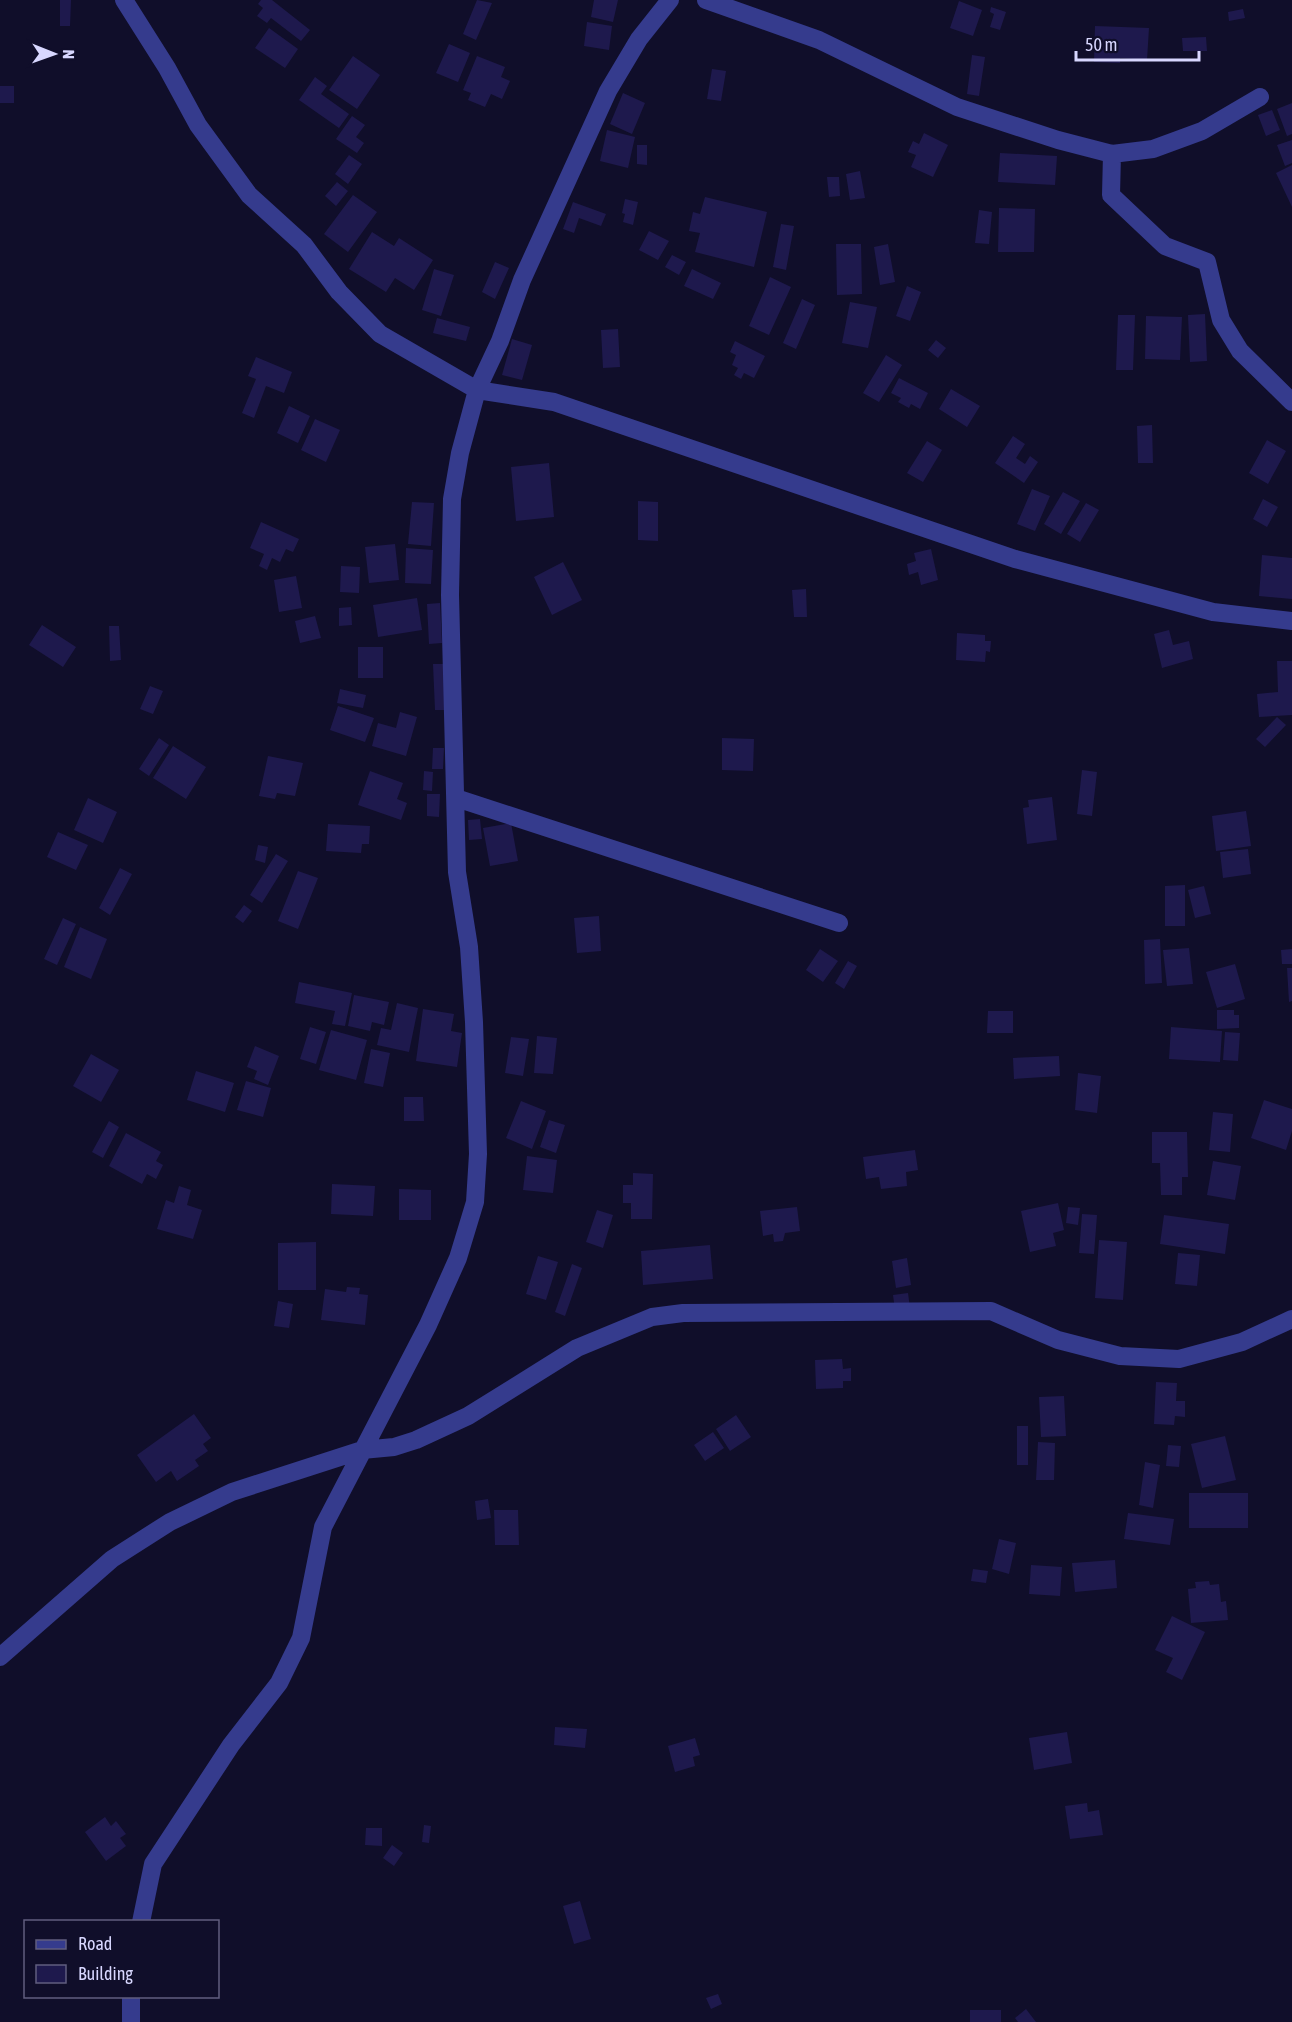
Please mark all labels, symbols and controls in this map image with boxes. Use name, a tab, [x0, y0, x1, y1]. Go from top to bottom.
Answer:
north arrow	[24, 24, 84, 84]
scale bar	[1076, 24, 1199, 62]
text: 50 m	[1085, 34, 1117, 55]
text: N	[60, 49, 78, 59]
legend	[24, 1920, 219, 1998]
text: Road	[78, 1933, 112, 1954]
text: Building	[78, 1963, 133, 1984]

